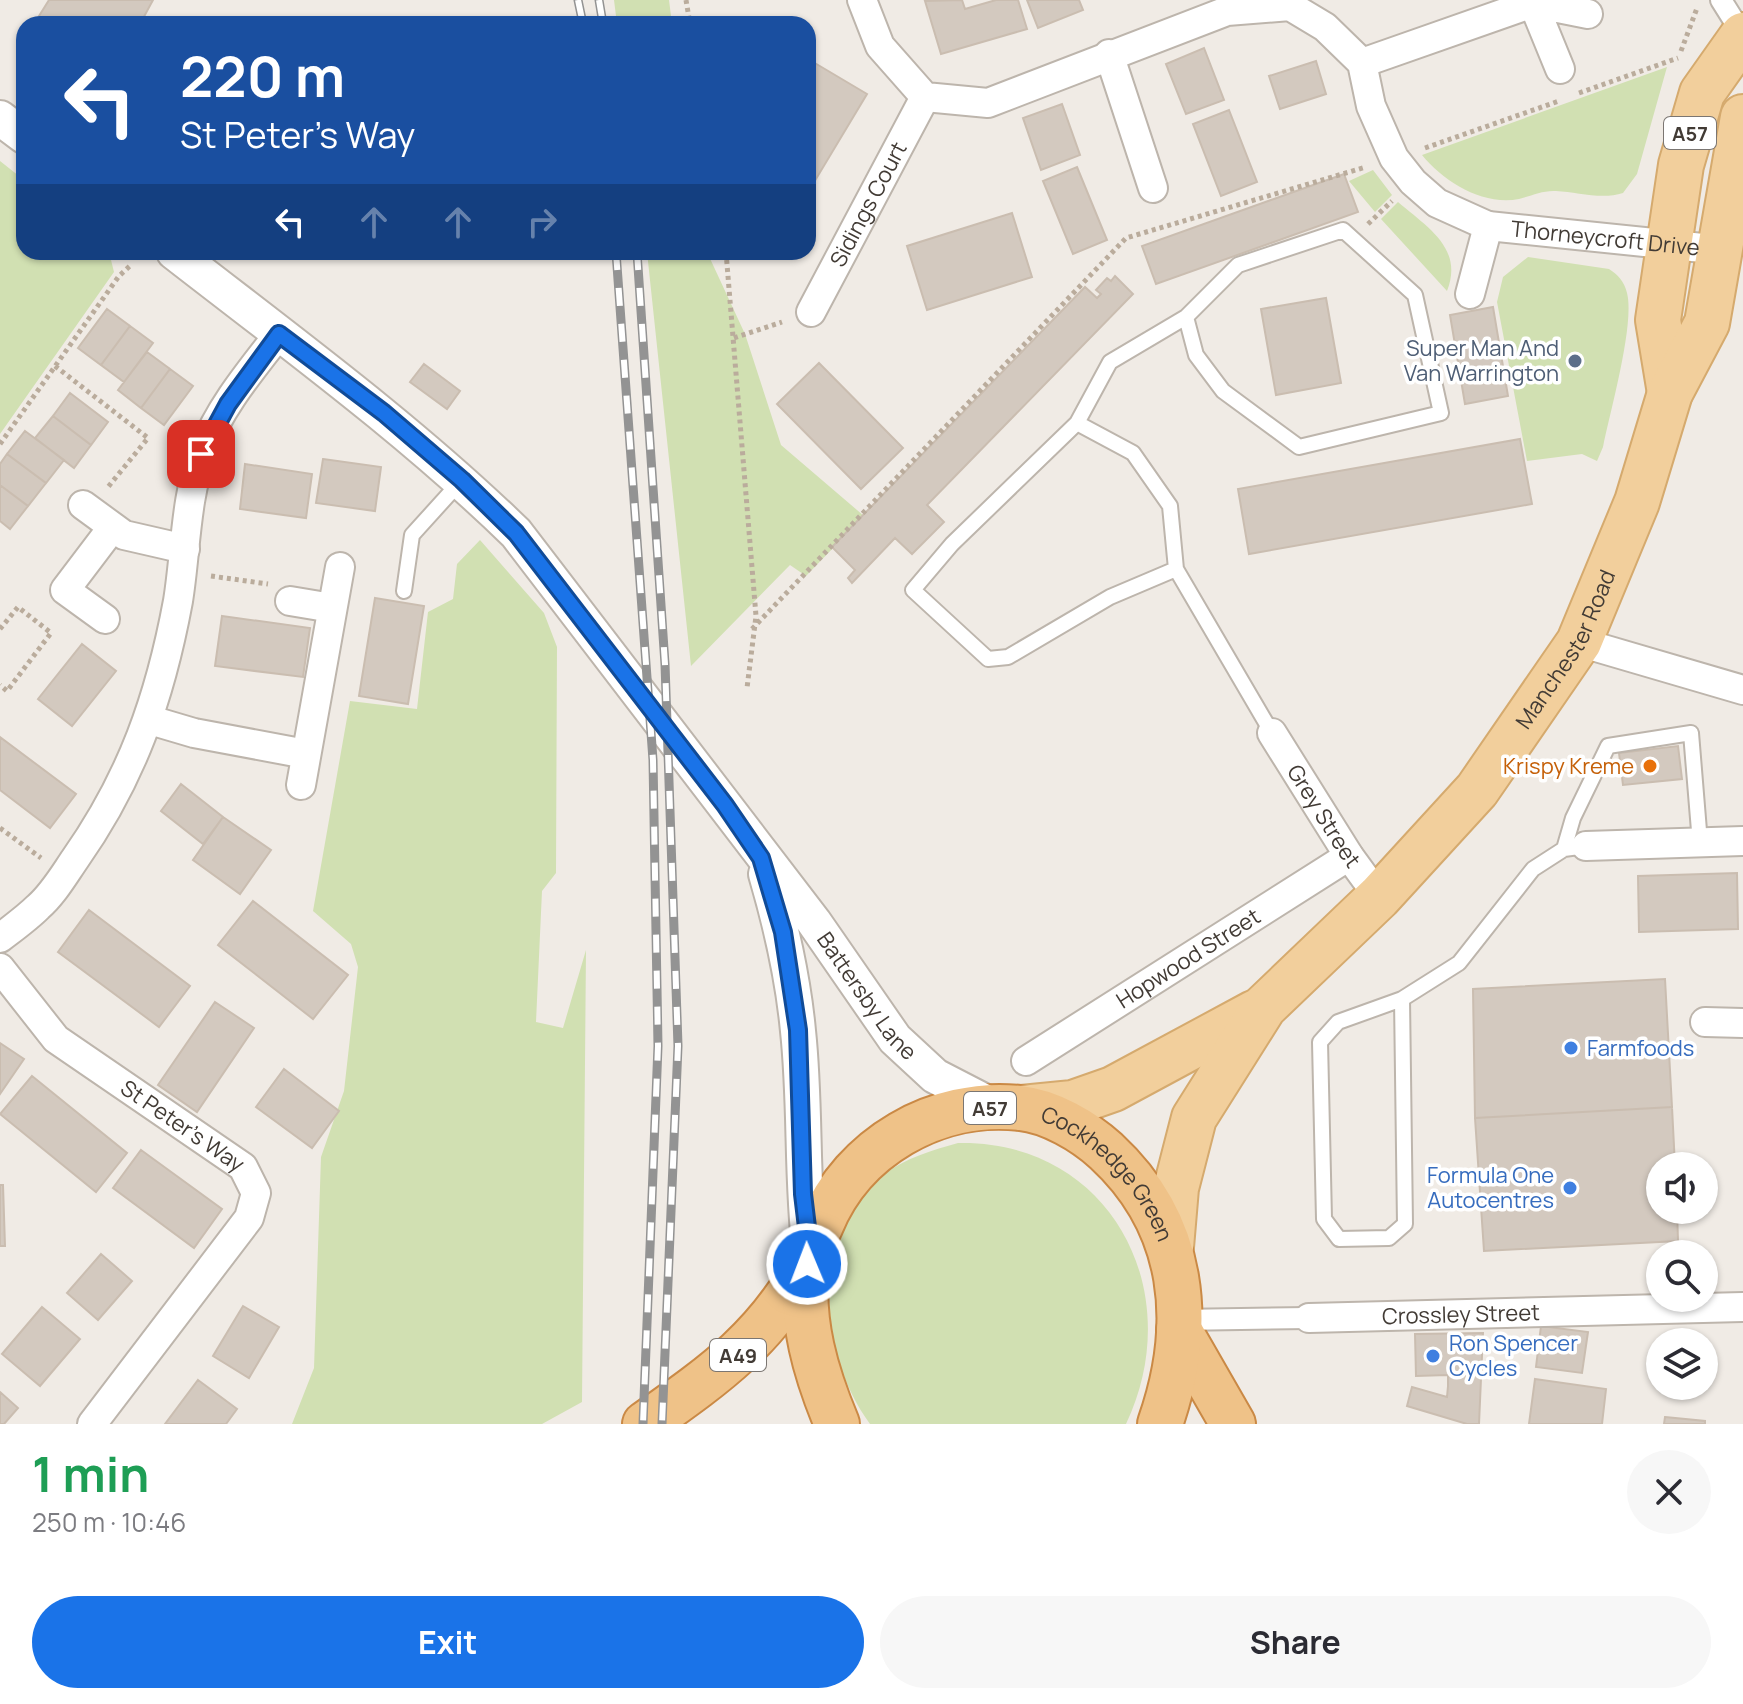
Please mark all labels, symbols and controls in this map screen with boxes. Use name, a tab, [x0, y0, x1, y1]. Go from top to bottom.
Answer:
text: 220 m	[180, 37, 345, 114]
icon: left	[48, 48, 152, 152]
text: St Peter's Way	[180, 110, 415, 159]
road number: A57	[1664, 117, 1716, 149]
street label: Sidings Court	[823, 136, 914, 272]
icon: left	[268, 200, 312, 244]
icon: ahead	[352, 200, 396, 244]
icon: ahead	[436, 200, 480, 244]
icon: right	[520, 200, 564, 244]
street label: Thorneycroft Drive	[1510, 213, 1701, 263]
place label: Super Man And Van Warrington	[1404, 333, 1559, 388]
marker: Super Man And Van Warrington	[1566, 352, 1584, 370]
pin	[167, 420, 235, 488]
icon: arrive	[179, 432, 223, 476]
street label: Manchester Road	[1509, 565, 1622, 735]
place label: Krispy Kreme	[1503, 751, 1634, 781]
marker: Krispy Kreme	[1641, 757, 1659, 775]
street label: Grey Street	[1280, 759, 1368, 874]
street label: Hopwood Street	[1110, 901, 1266, 1015]
street label: Battersby Lane	[810, 926, 923, 1067]
place label: Farmfoods	[1587, 1033, 1694, 1063]
marker: Farmfoods	[1562, 1039, 1580, 1057]
street label: St Peter's Way	[115, 1073, 251, 1179]
road number: A57	[964, 1092, 1016, 1124]
street label: Cockhedge Green	[1037, 1099, 1180, 1245]
map controls	[1646, 1152, 1718, 1400]
button: sound	[1646, 1152, 1718, 1224]
place label: Formula One Autocentres	[1427, 1160, 1554, 1215]
marker: Formula One Autocentres	[1561, 1179, 1579, 1197]
position arrow	[765, 1222, 849, 1306]
button: search	[1646, 1240, 1718, 1312]
street label: Crossley Street	[1382, 1297, 1540, 1331]
place label: Ron Spencer Cycles	[1449, 1328, 1578, 1383]
button: layers	[1646, 1328, 1718, 1400]
road number: A49	[710, 1339, 766, 1371]
marker: Ron Spencer Cycles	[1424, 1347, 1442, 1365]
text: 1 min	[32, 1441, 149, 1506]
button: close	[1627, 1450, 1711, 1534]
text: 250 m · 10:46	[32, 1504, 186, 1540]
button: Exit	[32, 1596, 864, 1688]
button: Share	[880, 1596, 1711, 1688]

